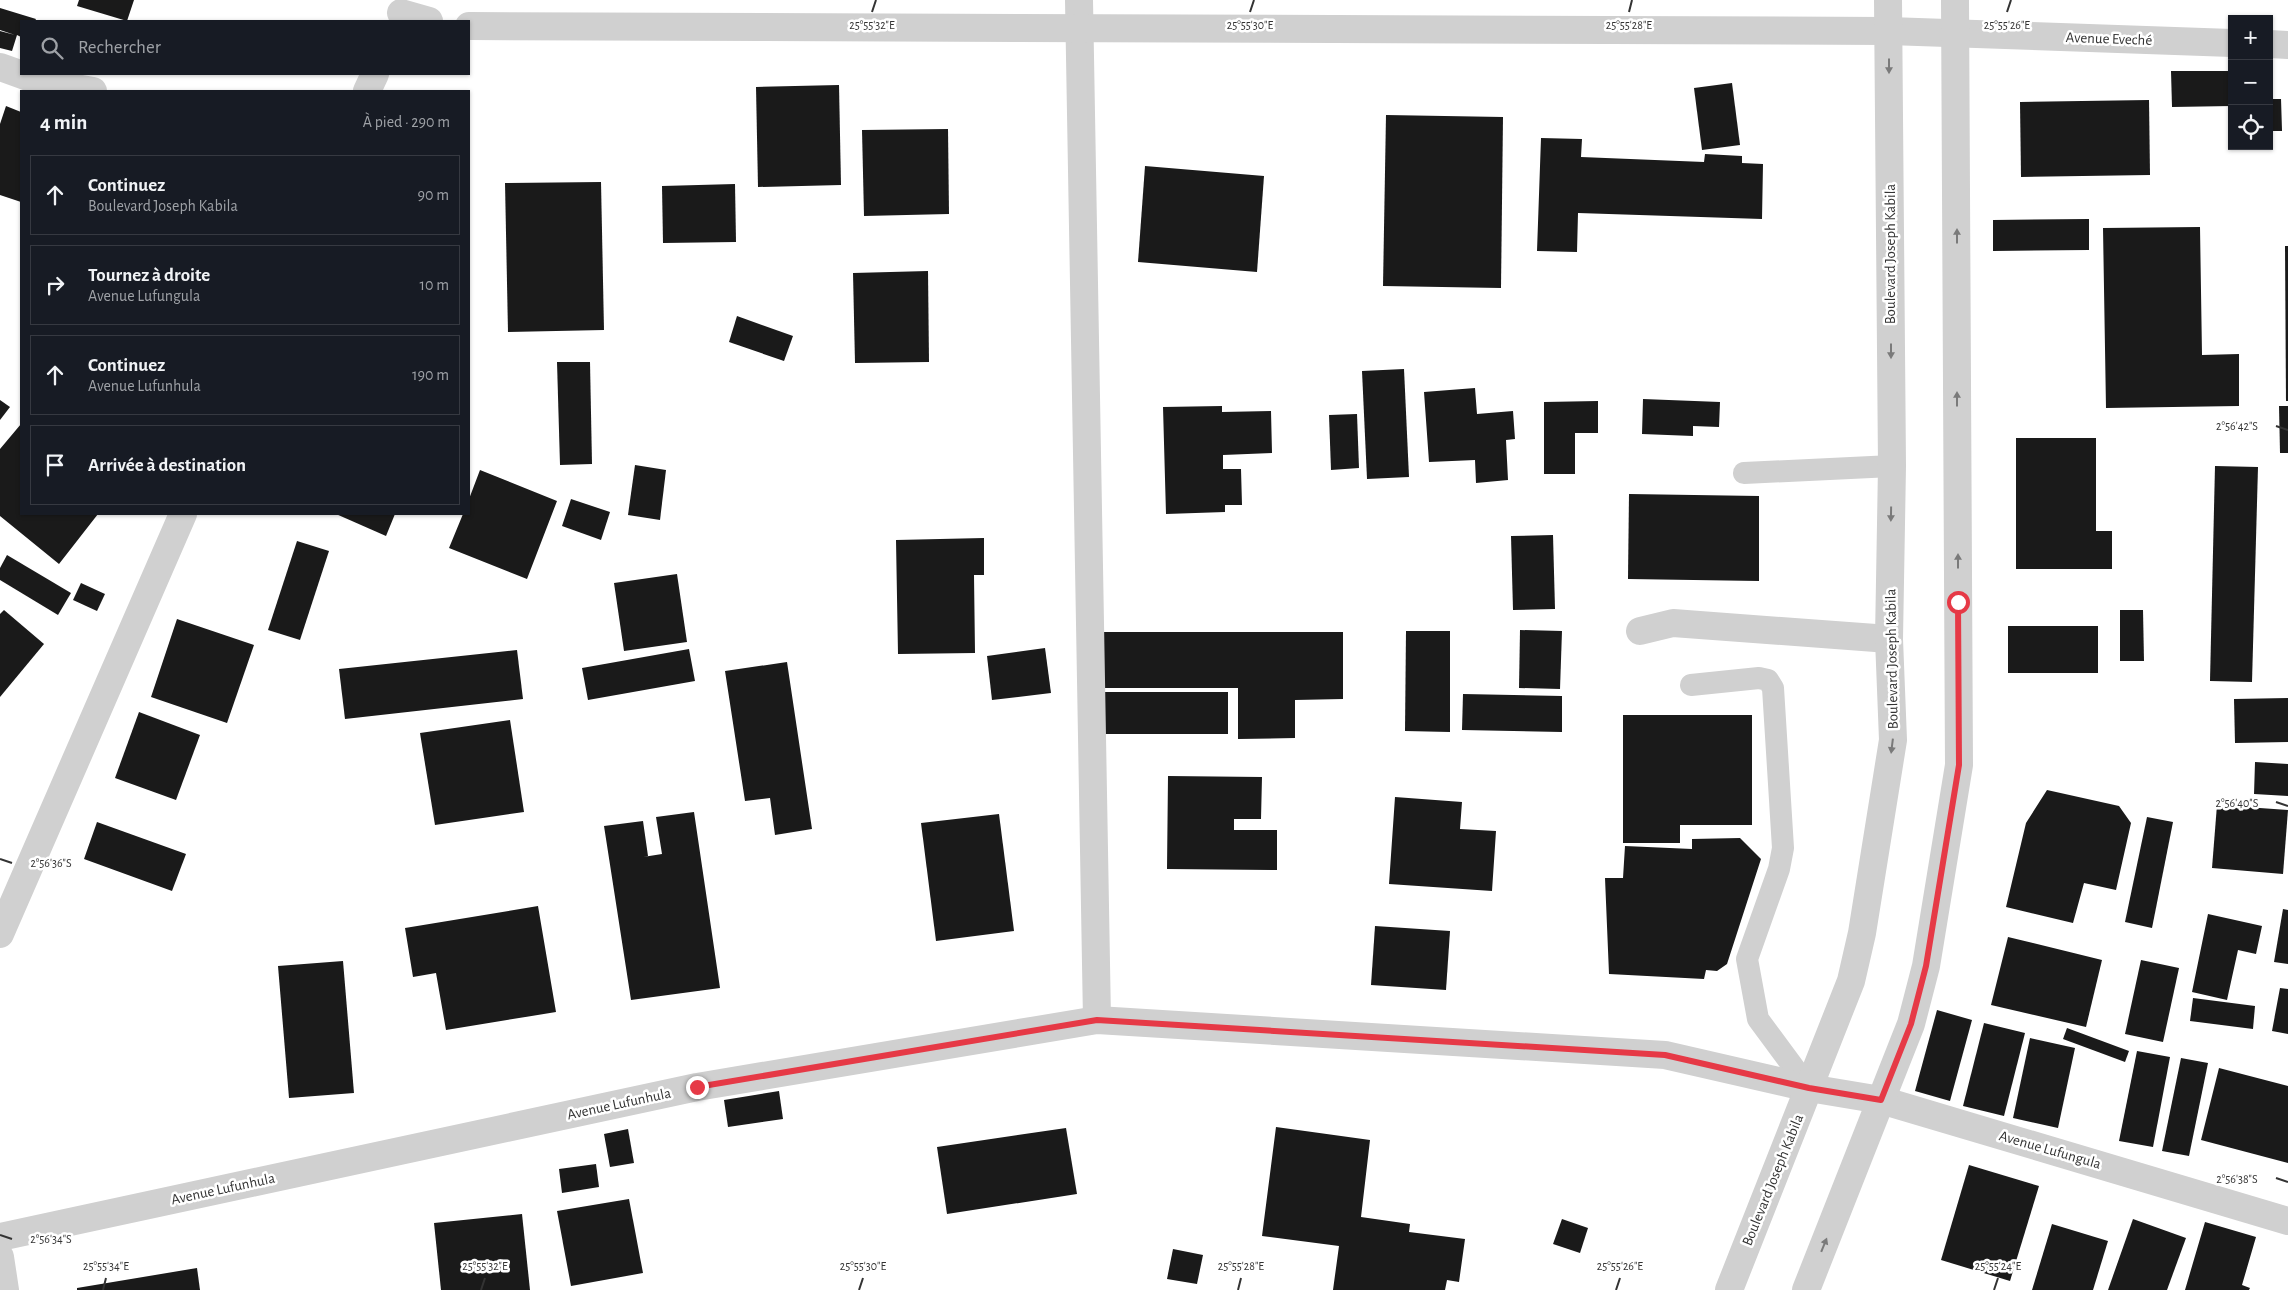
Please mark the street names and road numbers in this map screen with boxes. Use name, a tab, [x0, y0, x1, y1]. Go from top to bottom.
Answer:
street label: Avenue Eveché	[2066, 30, 2153, 48]
street label: Boulevard Joseph Kabila	[1883, 184, 1898, 324]
street label: Boulevard Joseph Kabila	[1883, 589, 1901, 729]
street label: Avenue Lufunhula	[566, 1086, 672, 1122]
street label: Boulevard Joseph Kabila	[1740, 1112, 1806, 1248]
street label: Avenue Lufungula	[1997, 1128, 2103, 1172]
street label: Avenue Lufunhula	[170, 1171, 276, 1207]

